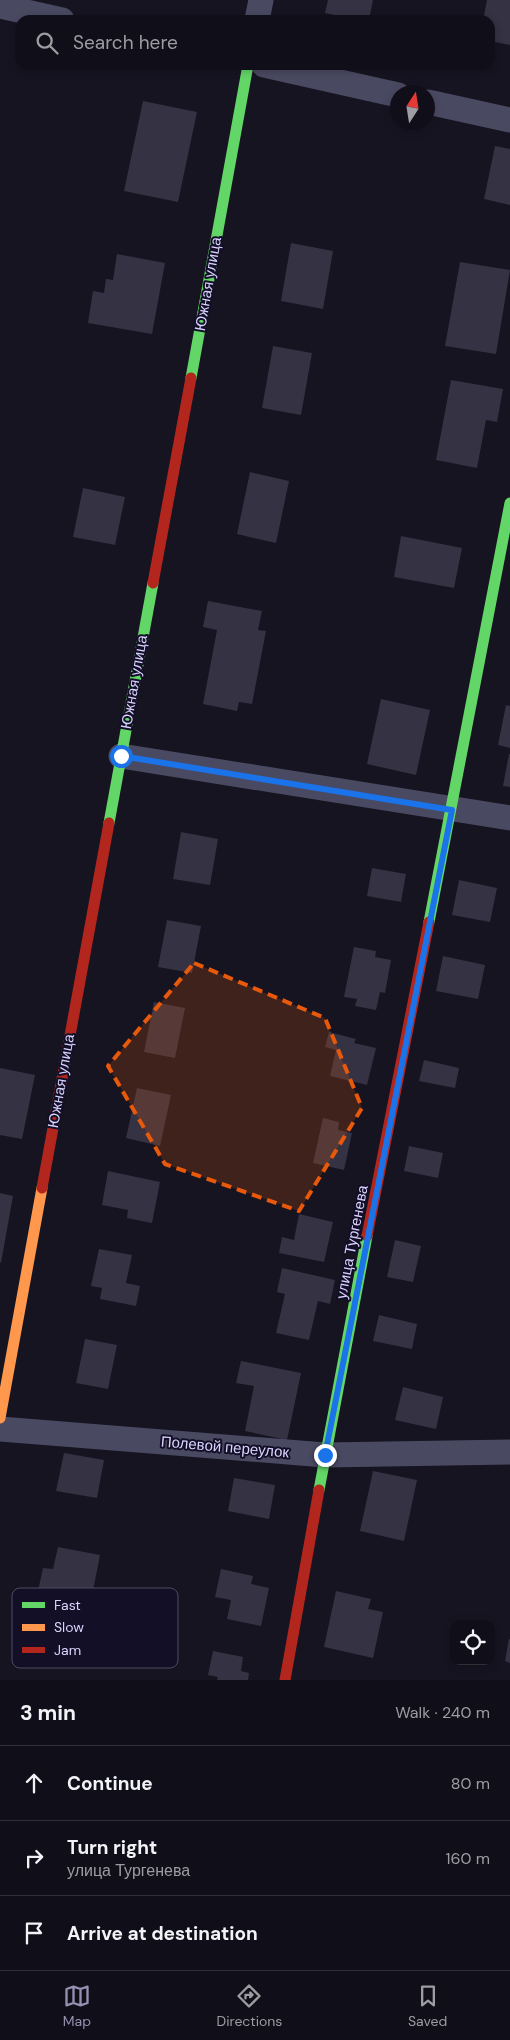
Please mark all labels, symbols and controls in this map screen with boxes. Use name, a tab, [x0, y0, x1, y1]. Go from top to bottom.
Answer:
search box	[15, 15, 495, 70]
icon: search	[33, 29, 61, 57]
text: Search here	[73, 30, 178, 55]
north arrow	[390, 85, 435, 130]
street label: Южная улица	[190, 235, 226, 333]
street label: Южная улица	[116, 633, 152, 731]
route start	[110, 745, 133, 768]
street label: Южная улица	[43, 1032, 79, 1130]
street label: улица Тургенева	[331, 1183, 373, 1301]
street label: Полевой переулок	[160, 1431, 290, 1463]
route end	[314, 1444, 337, 1467]
legend	[12, 1588, 178, 1668]
text: Fast	[54, 1596, 81, 1614]
text: Slow	[54, 1618, 84, 1636]
map controls	[450, 1620, 495, 1665]
button: locate	[450, 1620, 495, 1665]
text: Jam	[54, 1641, 81, 1659]
text: 3 min	[20, 1699, 76, 1727]
text: Walk · 240 m	[395, 1702, 490, 1723]
icon: ahead	[20, 1769, 48, 1797]
text: Continue	[67, 1771, 153, 1796]
text: 80 m	[451, 1773, 490, 1794]
text: Turn right	[67, 1835, 157, 1860]
icon: right	[20, 1844, 48, 1872]
text: 160 m	[446, 1848, 490, 1869]
text: улица Тургенева	[67, 1860, 190, 1881]
icon: arrive	[20, 1919, 48, 1947]
text: Arrive at destination	[67, 1921, 258, 1946]
tab: Map	[63, 1982, 91, 2030]
tab: Directions	[217, 1982, 282, 2030]
tab: Saved	[408, 1982, 447, 2030]

